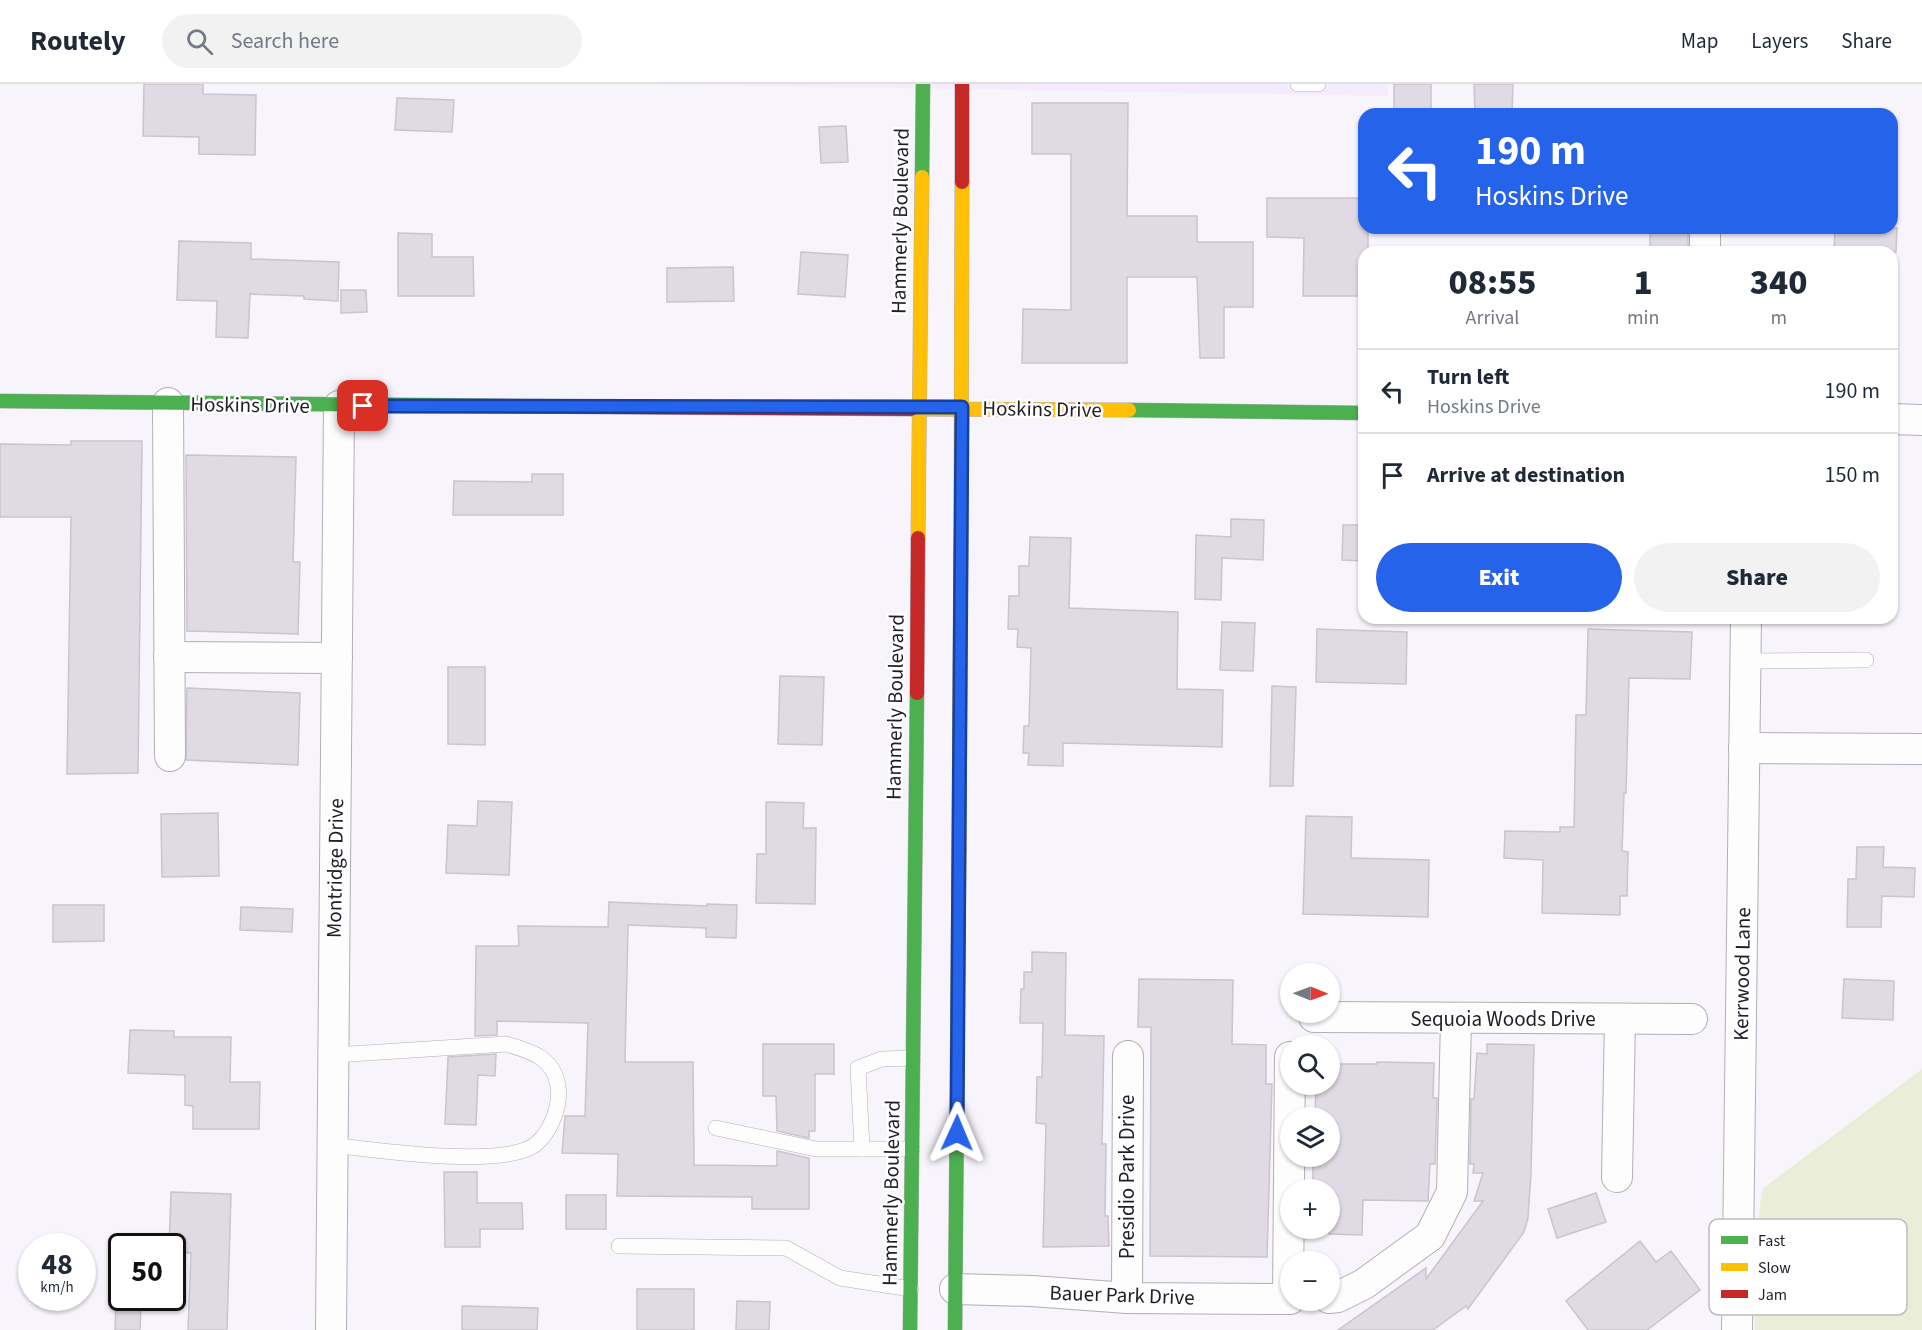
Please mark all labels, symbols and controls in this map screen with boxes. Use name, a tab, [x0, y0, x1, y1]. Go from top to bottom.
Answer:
search box	[162, 14, 582, 68]
text: Routely	[30, 21, 126, 61]
icon: search	[183, 25, 216, 58]
text: Search here	[231, 25, 339, 57]
text: Map	[1681, 26, 1718, 56]
text: Layers	[1751, 26, 1808, 56]
text: Share	[1841, 26, 1892, 56]
text: 190 m	[1475, 121, 1586, 181]
street label: Hammerly Boulevard	[883, 128, 917, 314]
icon: left	[1376, 132, 1454, 210]
text: Hoskins Drive	[1475, 177, 1629, 216]
text: 08:55	[1448, 257, 1537, 308]
text: 1	[1634, 257, 1653, 308]
text: 340	[1750, 257, 1808, 308]
text: Arrival	[1466, 304, 1519, 332]
text: min	[1627, 304, 1659, 332]
text: m	[1770, 304, 1787, 332]
text: Turn left	[1427, 361, 1509, 393]
icon: left	[1376, 375, 1409, 408]
text: 190 m	[1825, 375, 1880, 407]
pin	[337, 380, 388, 431]
street label: Hoskins Drive	[190, 389, 310, 421]
icon: arrive	[346, 389, 379, 422]
street label: Hoskins Drive	[982, 393, 1102, 425]
text: Hoskins Drive	[1427, 393, 1541, 421]
icon: arrive	[1376, 459, 1409, 492]
text: Arrive at destination	[1427, 459, 1625, 491]
text: 150 m	[1825, 459, 1880, 491]
button: Exit	[1376, 543, 1622, 612]
button: Share	[1634, 543, 1880, 612]
street label: Hammerly Boulevard	[878, 614, 912, 800]
street label: Montridge Drive	[319, 798, 351, 938]
street label: Kerrwood Lane	[1726, 907, 1758, 1041]
north arrow	[1280, 963, 1340, 1023]
map controls	[1280, 963, 1340, 1311]
street label: Sequoia Woods Drive	[1410, 1004, 1596, 1034]
button: search	[1280, 1035, 1340, 1095]
street label: Presidio Park Drive	[1112, 1095, 1142, 1259]
street label: Hammerly Boulevard	[874, 1100, 908, 1286]
position arrow	[925, 1101, 989, 1165]
button: layers	[1280, 1107, 1340, 1167]
button: +	[1280, 1179, 1340, 1239]
legend	[1709, 1219, 1907, 1315]
text: Fast	[1758, 1230, 1786, 1252]
speed limit sign: 50	[108, 1233, 186, 1311]
text: 48	[41, 1243, 73, 1286]
button: −	[1280, 1251, 1340, 1311]
text: Slow	[1758, 1257, 1791, 1279]
text: km/h	[40, 1277, 74, 1298]
street label: Bauer Park Drive	[1049, 1277, 1195, 1313]
text: Jam	[1758, 1284, 1787, 1306]

